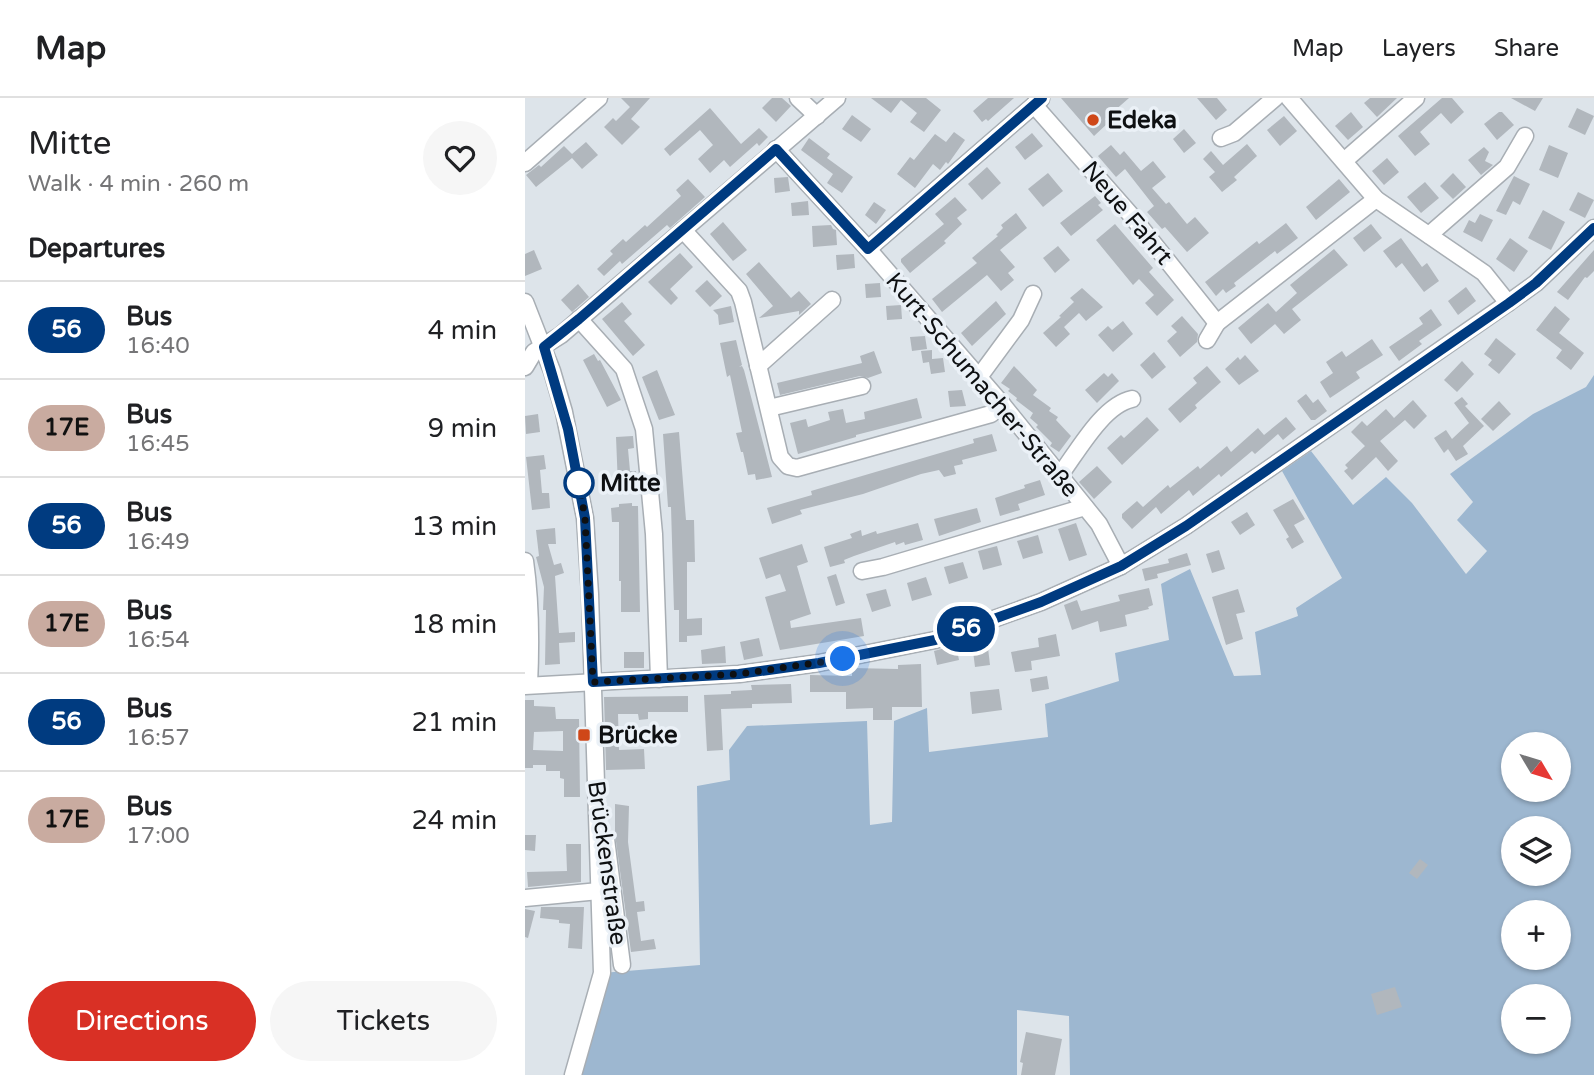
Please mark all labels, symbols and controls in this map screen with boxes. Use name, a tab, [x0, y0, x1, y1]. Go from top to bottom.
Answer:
text: Map	[35, 29, 106, 68]
text: Map	[1292, 34, 1344, 63]
text: Layers	[1382, 34, 1456, 63]
text: Share	[1494, 34, 1559, 63]
place label: Edeka	[1107, 106, 1177, 135]
marker: Edeka	[1085, 112, 1101, 128]
button: heart	[423, 121, 497, 195]
text: Mitte	[28, 124, 111, 163]
street label: Neue Fahrt	[1075, 155, 1179, 271]
text: Walk · 4 min · 260 m	[28, 170, 249, 198]
text: Departures	[28, 233, 165, 264]
street label: Kurt-Schumacher-Straße	[879, 267, 1085, 503]
text: Bus	[126, 301, 172, 332]
text: 56	[51, 315, 82, 344]
text: 4 min	[428, 315, 497, 346]
text: 16:40	[126, 332, 190, 360]
text: Bus	[126, 399, 172, 430]
text: 17E	[44, 413, 89, 442]
text: 9 min	[428, 413, 497, 444]
text: 16:45	[126, 430, 190, 458]
marker: Mitte	[564, 468, 594, 498]
place label: Mitte	[600, 469, 661, 498]
text: Bus	[126, 497, 172, 528]
text: 56	[51, 511, 82, 540]
text: 13 min	[411, 511, 497, 542]
text: 16:49	[126, 528, 190, 556]
text: Bus	[126, 595, 172, 626]
line badge: 56	[935, 606, 997, 652]
text: 17E	[44, 609, 89, 638]
text: 18 min	[411, 609, 497, 640]
text: 56	[951, 614, 981, 643]
text: 16:54	[126, 626, 190, 654]
your location	[825, 641, 860, 676]
text: Bus	[126, 693, 172, 724]
text: 56	[51, 707, 82, 736]
text: 21 min	[411, 707, 497, 738]
place label: Brücke	[598, 721, 678, 750]
text: 16:57	[126, 724, 190, 752]
marker: Brücke	[576, 727, 592, 743]
north arrow	[1501, 732, 1571, 802]
map controls	[1501, 732, 1571, 1054]
street label: Brückenstraße	[581, 779, 633, 947]
text: Bus	[126, 791, 172, 822]
text: 17E	[44, 805, 89, 834]
text: 24 min	[411, 805, 497, 836]
button: layers	[1501, 816, 1571, 886]
text: 17:00	[126, 822, 190, 850]
button: +	[1501, 900, 1571, 970]
button: Directions	[28, 981, 256, 1061]
button: Tickets	[270, 981, 497, 1061]
button: −	[1501, 984, 1571, 1054]

